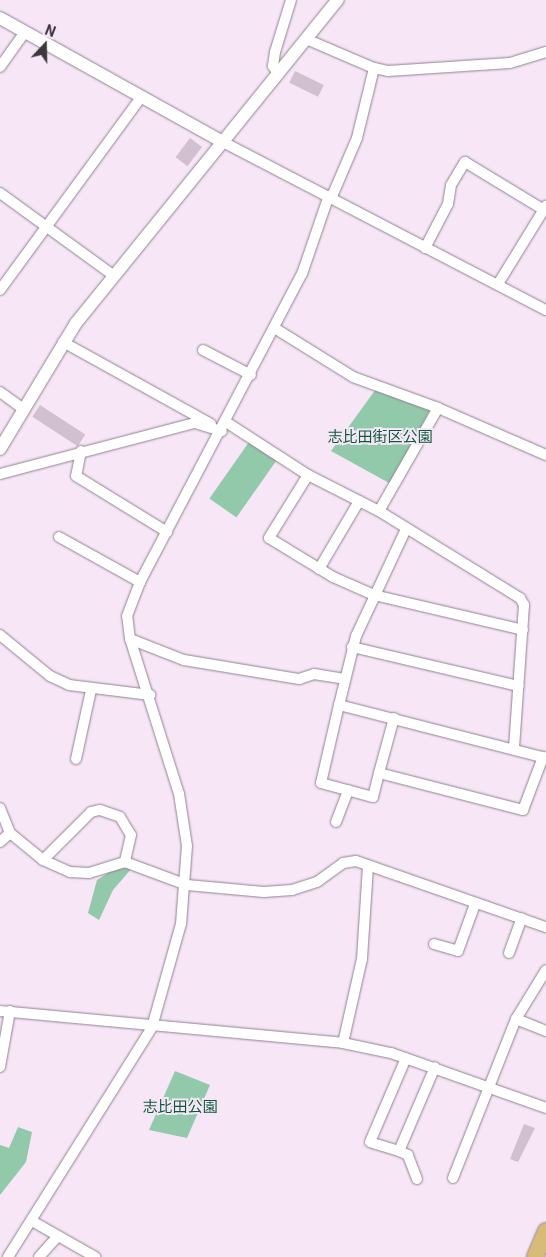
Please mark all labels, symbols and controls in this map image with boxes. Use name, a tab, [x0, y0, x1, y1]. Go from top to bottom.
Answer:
north arrow	[20, 20, 70, 70]
text: N	[43, 22, 58, 40]
park label: 志比田街区公園	[328, 429, 432, 447]
park label: 志比田公園	[143, 1099, 217, 1117]

